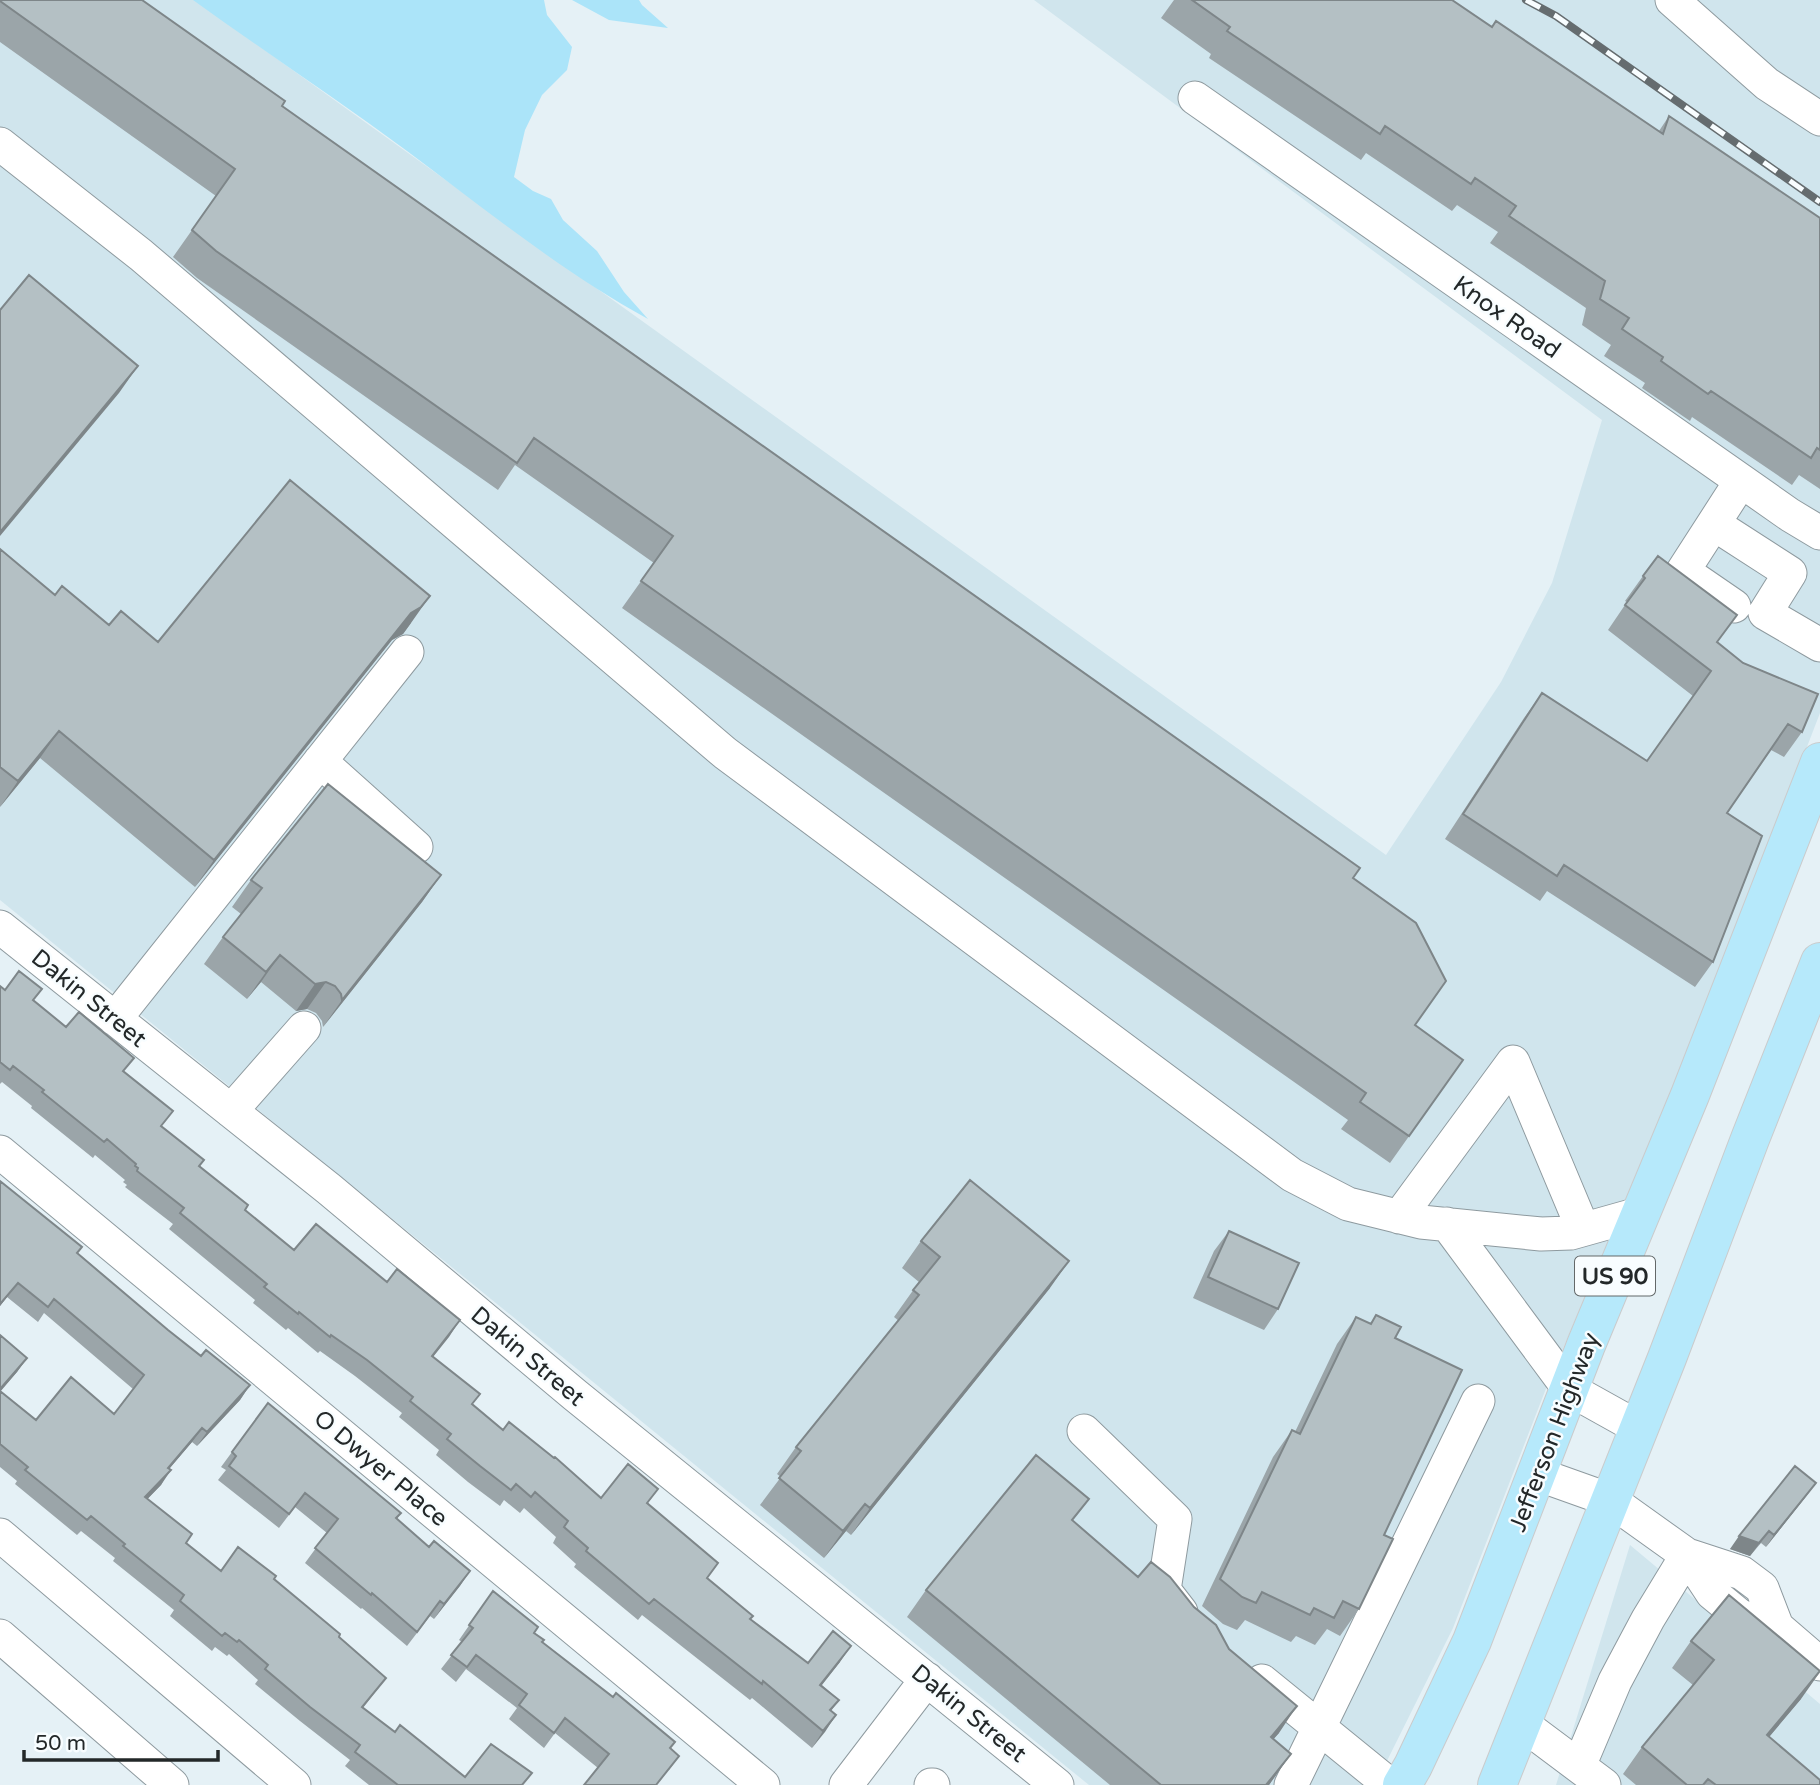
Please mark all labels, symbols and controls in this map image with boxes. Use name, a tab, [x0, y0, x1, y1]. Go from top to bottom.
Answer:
street label: Knox Road	[1447, 270, 1566, 365]
street label: Dakin Street	[25, 943, 152, 1054]
road number: US 90	[1575, 1256, 1655, 1296]
street label: Dakin Street	[465, 1300, 591, 1412]
street label: Jefferson Highway	[1503, 1328, 1606, 1536]
street label: O Dwyer Place	[308, 1404, 454, 1533]
street label: Dakin Street	[905, 1658, 1032, 1769]
scale bar	[24, 1718, 219, 1762]
text: 50 m	[35, 1731, 86, 1756]

